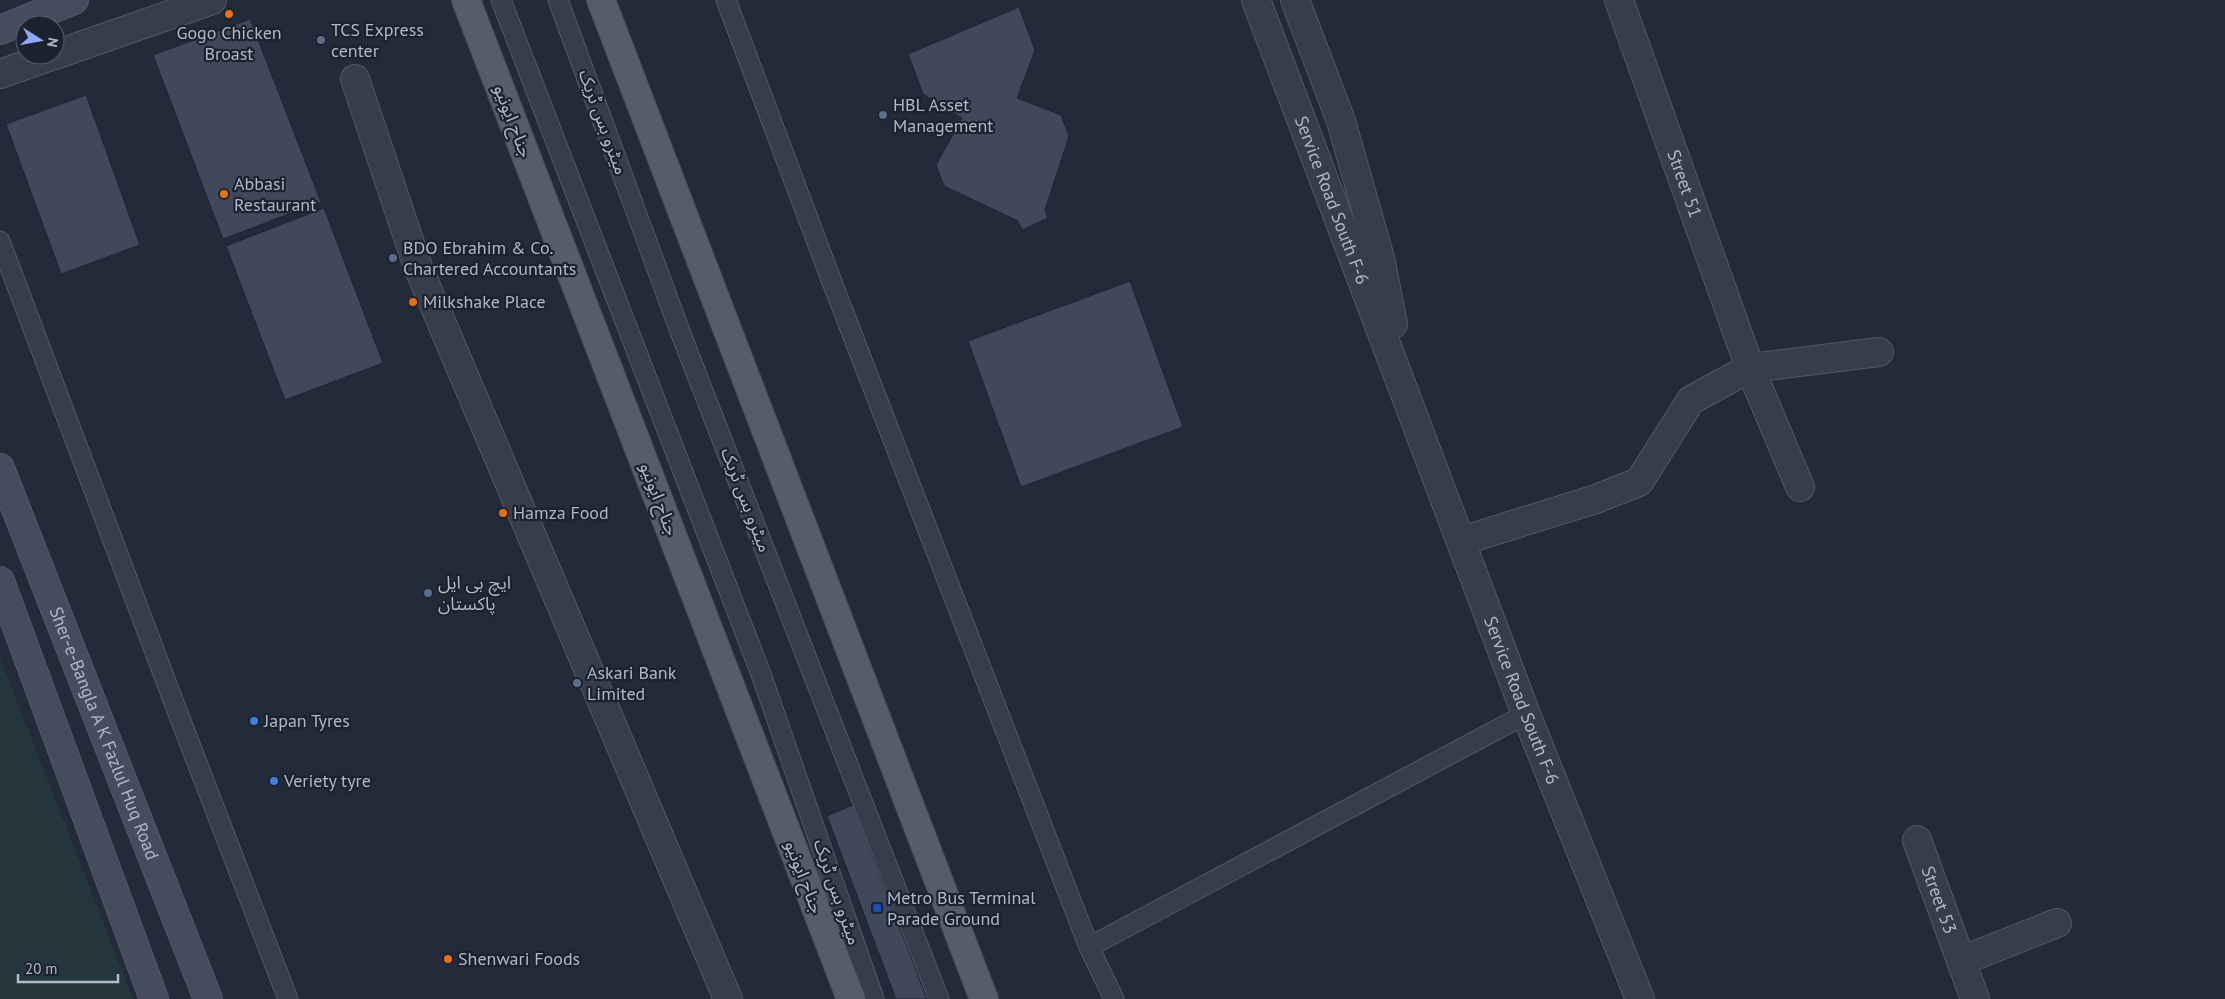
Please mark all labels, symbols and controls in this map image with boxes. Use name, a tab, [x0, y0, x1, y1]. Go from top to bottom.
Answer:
marker: Gogo Chicken Broast	[223, 8, 235, 20]
north arrow	[15, 15, 65, 65]
place label: TCS Express center	[331, 18, 424, 62]
place label: Gogo Chicken Broast	[176, 21, 282, 65]
marker: TCS Express center	[315, 34, 327, 46]
text: N	[43, 36, 62, 49]
street label: میٹرو بس ٹریک	[574, 66, 633, 178]
street label: جناح ایونیو	[487, 81, 538, 161]
place label: HBL Asset Management	[893, 93, 993, 137]
marker: HBL Asset Management	[877, 109, 889, 121]
street label: Service Road South F-6	[1290, 113, 1374, 287]
street label: Street 51	[1662, 146, 1708, 221]
place label: Abbasi Restaurant	[234, 172, 316, 216]
marker: Abbasi Restaurant	[218, 188, 230, 200]
place label: BDO Ebrahim & Co. Chartered Accountants	[403, 236, 576, 280]
marker: BDO Ebrahim & Co. Chartered Accountants	[387, 252, 399, 264]
place label: Milkshake Place	[423, 290, 546, 313]
marker: Milkshake Place	[407, 296, 419, 308]
street label: میٹرو بس ٹریک	[716, 444, 777, 555]
street label: جناح ایونیو	[633, 459, 684, 539]
place label: Hamza Food	[513, 501, 609, 524]
marker: Hamza Food	[497, 507, 509, 519]
place label: ایچ بی ایل پاکستان	[438, 571, 511, 615]
marker: ایچ بی ایل پاکستان	[422, 587, 434, 599]
street label: Sher-e-Bangla A K Fazlul Huq Road	[44, 603, 164, 863]
street label: Service Road South F-6	[1479, 613, 1565, 788]
place label: Askari Bank Limited	[587, 661, 677, 705]
marker: Askari Bank Limited	[571, 677, 583, 689]
place label: Japan Tyres	[263, 709, 350, 732]
marker: Japan Tyres	[248, 715, 260, 727]
place label: Veriety tyre	[283, 769, 371, 792]
marker: Veriety tyre	[268, 775, 280, 787]
street label: میٹرو بس ٹریک	[809, 836, 866, 948]
street label: جناح ایونیو	[778, 837, 829, 917]
street label: Street 53	[1917, 863, 1962, 937]
place label: Metro Bus Terminal Parade Ground	[887, 886, 1036, 930]
marker: Metro Bus Terminal Parade Ground	[871, 902, 883, 914]
place label: Shenwari Foods	[458, 947, 580, 970]
scale bar	[18, 952, 118, 984]
marker: Shenwari Foods	[442, 953, 454, 965]
text: 20 m	[25, 959, 58, 978]

